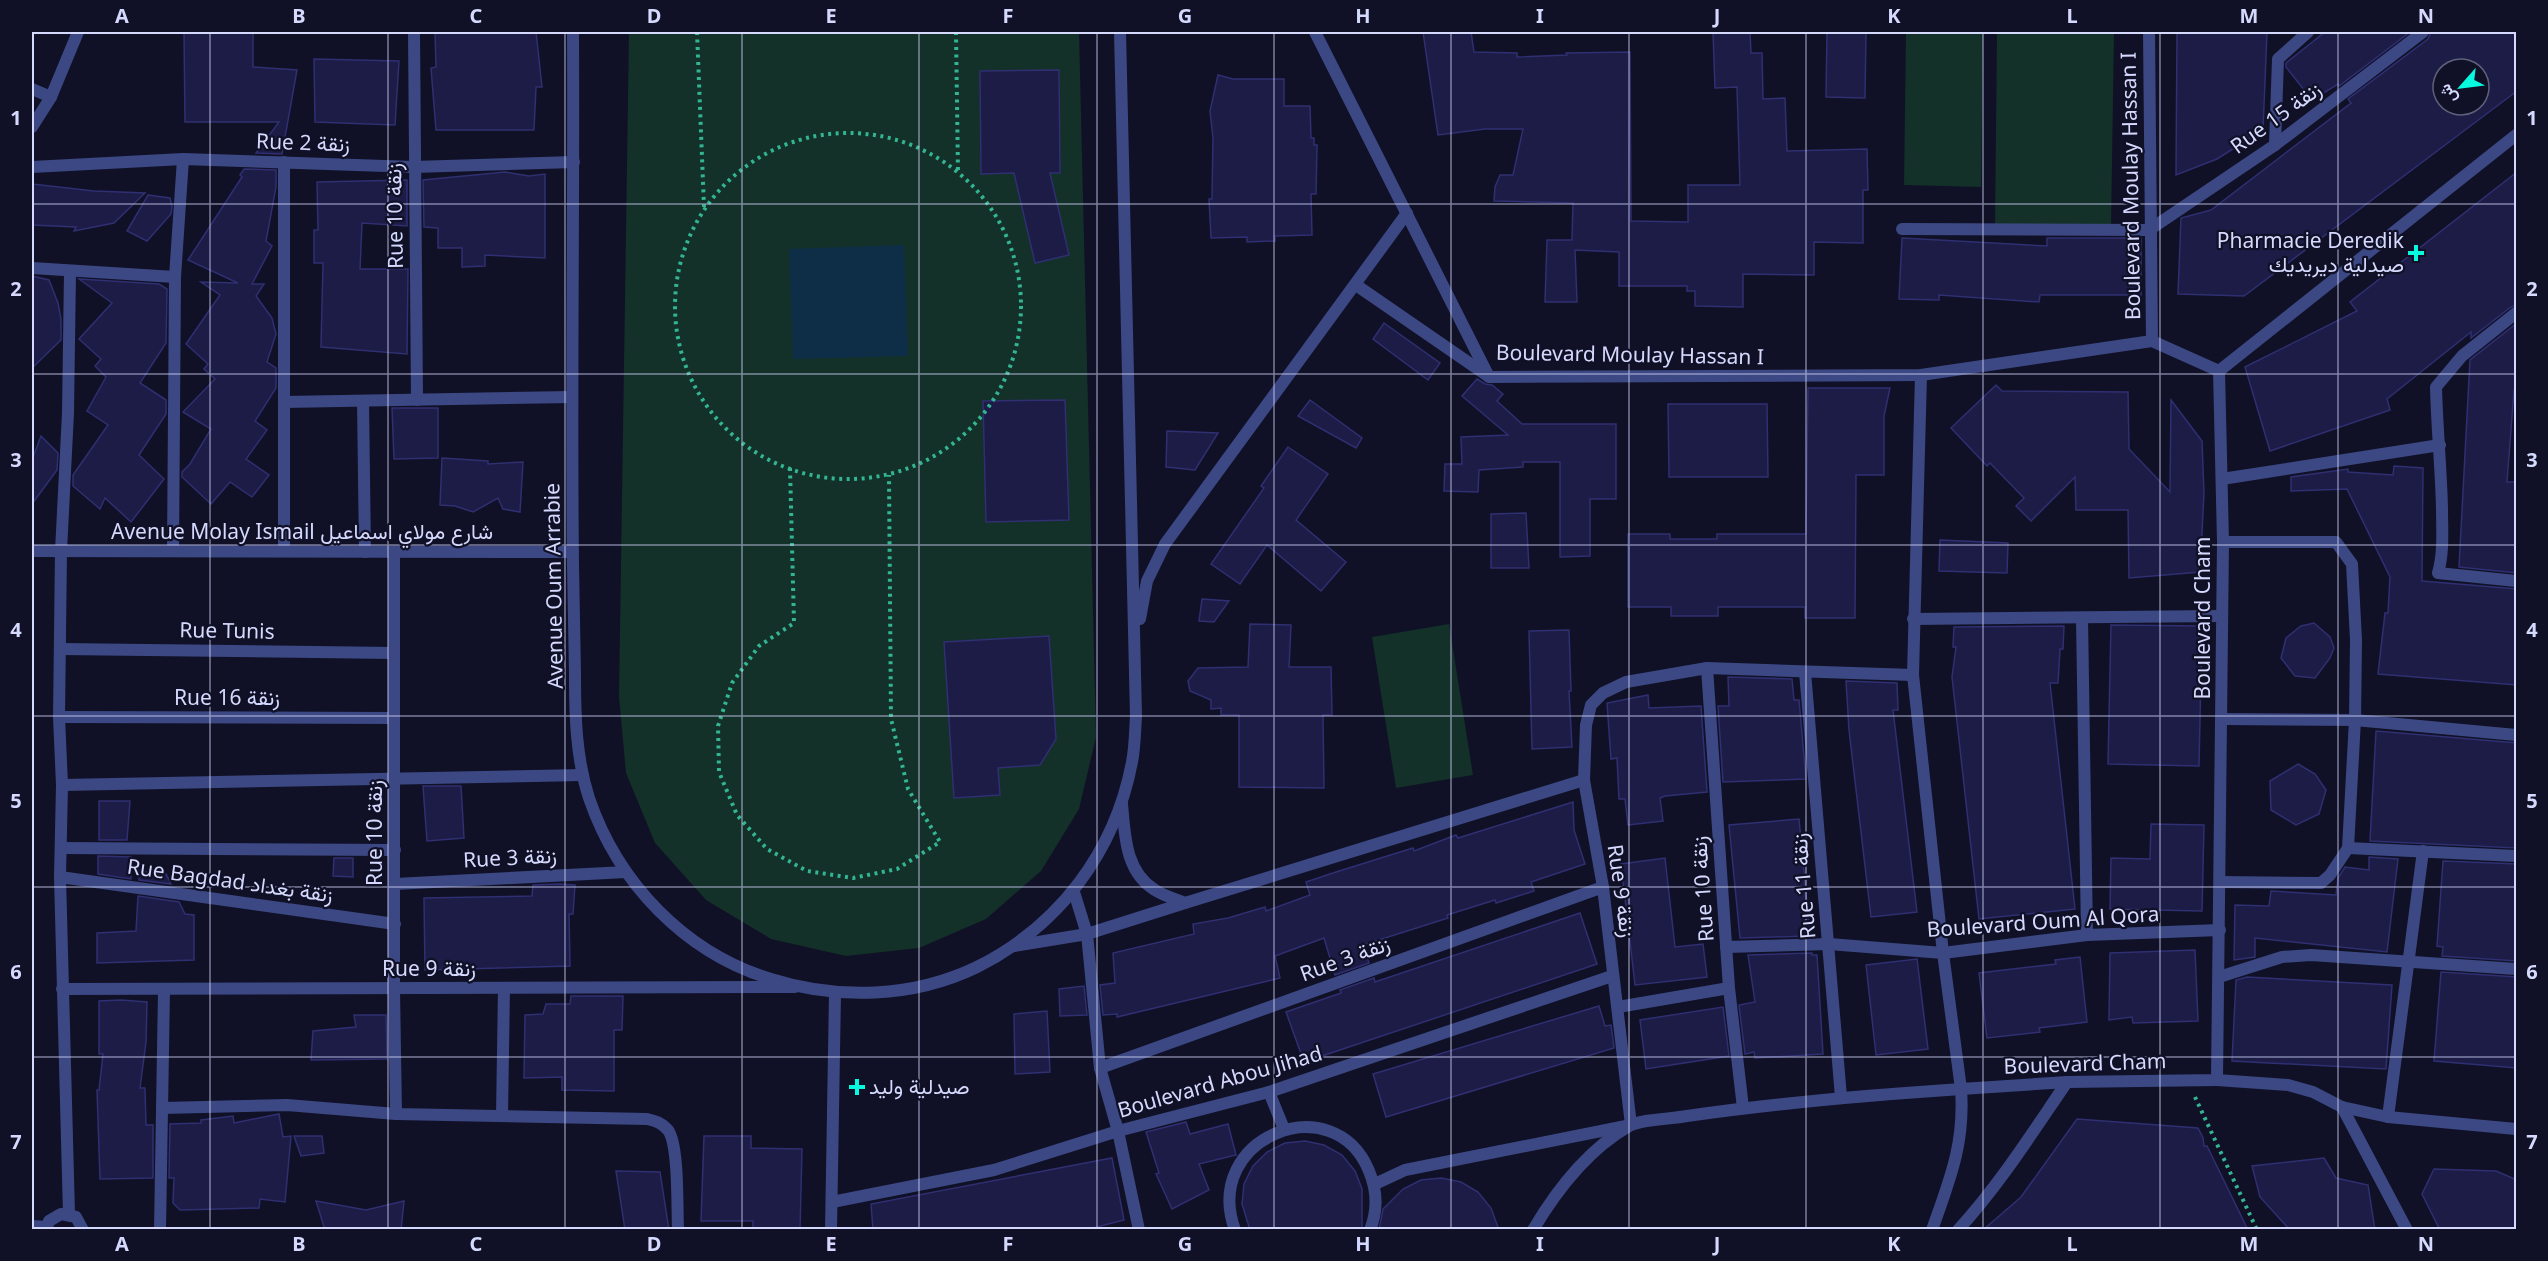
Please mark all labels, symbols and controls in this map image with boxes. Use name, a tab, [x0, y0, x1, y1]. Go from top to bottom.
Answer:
text: A	[115, 2, 129, 29]
text: B	[292, 2, 306, 29]
text: C	[470, 2, 483, 29]
text: D	[647, 2, 661, 29]
text: E	[825, 2, 837, 29]
text: F	[1003, 2, 1013, 29]
text: G	[1178, 2, 1192, 29]
text: H	[1355, 2, 1371, 29]
text: I	[1536, 2, 1544, 29]
text: J	[1712, 2, 1720, 29]
text: K	[1887, 2, 1901, 29]
text: L	[2066, 2, 2078, 29]
text: M	[2240, 2, 2258, 29]
text: N	[2418, 2, 2434, 29]
street label: Boulevard Moulay Hassan I	[2114, 52, 2146, 320]
north arrow	[2431, 57, 2491, 117]
street label: Rue 15 زنقة	[2224, 75, 2326, 160]
text: ش	[2434, 80, 2462, 108]
text: 1	[10, 104, 22, 131]
text: 1	[2526, 104, 2538, 131]
street label: Rue 2 زنقة	[256, 126, 350, 158]
street label: Rue 10 زنقة	[379, 163, 409, 269]
place label: Pharmacie Deredik صيدلية ديريديك	[2217, 226, 2405, 278]
marker: Pharmacie Deredik صيدلية ديريديك	[2409, 246, 2423, 260]
text: 2	[10, 275, 22, 302]
text: 2	[2526, 275, 2538, 302]
street label: Boulevard Moulay Hassan I	[1496, 338, 1764, 370]
text: 3	[10, 446, 22, 473]
text: 3	[2526, 446, 2538, 473]
street label: Avenue Oum Arrabie	[537, 483, 569, 689]
street label: Avenue Molay Ismail شارع مولاي اسماعيل	[111, 517, 493, 549]
street label: Boulevard Cham	[2188, 537, 2216, 699]
street label: Rue Tunis	[179, 615, 275, 645]
text: 4	[10, 616, 22, 643]
text: 4	[2526, 616, 2538, 643]
street label: Rue 16 زنقة	[174, 683, 280, 711]
street label: Rue 10 زنقة	[360, 780, 388, 886]
text: 5	[10, 787, 22, 814]
text: 5	[2526, 787, 2538, 814]
street label: Rue 11 زنقة	[1784, 832, 1822, 940]
street label: Rue 10 زنقة	[1684, 835, 1720, 943]
street label: Rue 3 زنقة	[462, 841, 558, 873]
street label: Rue 9 زنقة	[1602, 842, 1642, 939]
street label: Rue Bagdad زنقة بغداد	[125, 852, 335, 908]
street label: Boulevard Oum Al Qora	[1926, 899, 2160, 943]
street label: Rue 3 زنقة	[1296, 929, 1394, 987]
street label: Rue 9 زنقة	[382, 954, 476, 982]
text: 6	[10, 958, 22, 985]
text: 6	[2526, 958, 2538, 985]
street label: Boulevard Abou Jihad	[1114, 1038, 1325, 1124]
street label: Boulevard Cham	[2003, 1046, 2167, 1080]
place label: صيدلية وليد	[869, 1072, 970, 1100]
marker: صيدلية وليد	[850, 1080, 864, 1094]
text: 7	[10, 1128, 22, 1155]
text: 7	[2526, 1128, 2538, 1155]
text: A	[115, 1230, 129, 1257]
text: B	[292, 1230, 306, 1257]
text: C	[470, 1230, 483, 1257]
text: D	[647, 1230, 661, 1257]
text: E	[825, 1230, 837, 1257]
text: F	[1003, 1230, 1013, 1257]
text: G	[1178, 1230, 1192, 1257]
text: H	[1355, 1230, 1371, 1257]
text: I	[1536, 1230, 1544, 1257]
text: J	[1712, 1230, 1720, 1257]
text: K	[1887, 1230, 1901, 1257]
text: L	[2066, 1230, 2078, 1257]
text: M	[2240, 1230, 2258, 1257]
text: N	[2418, 1230, 2434, 1257]

